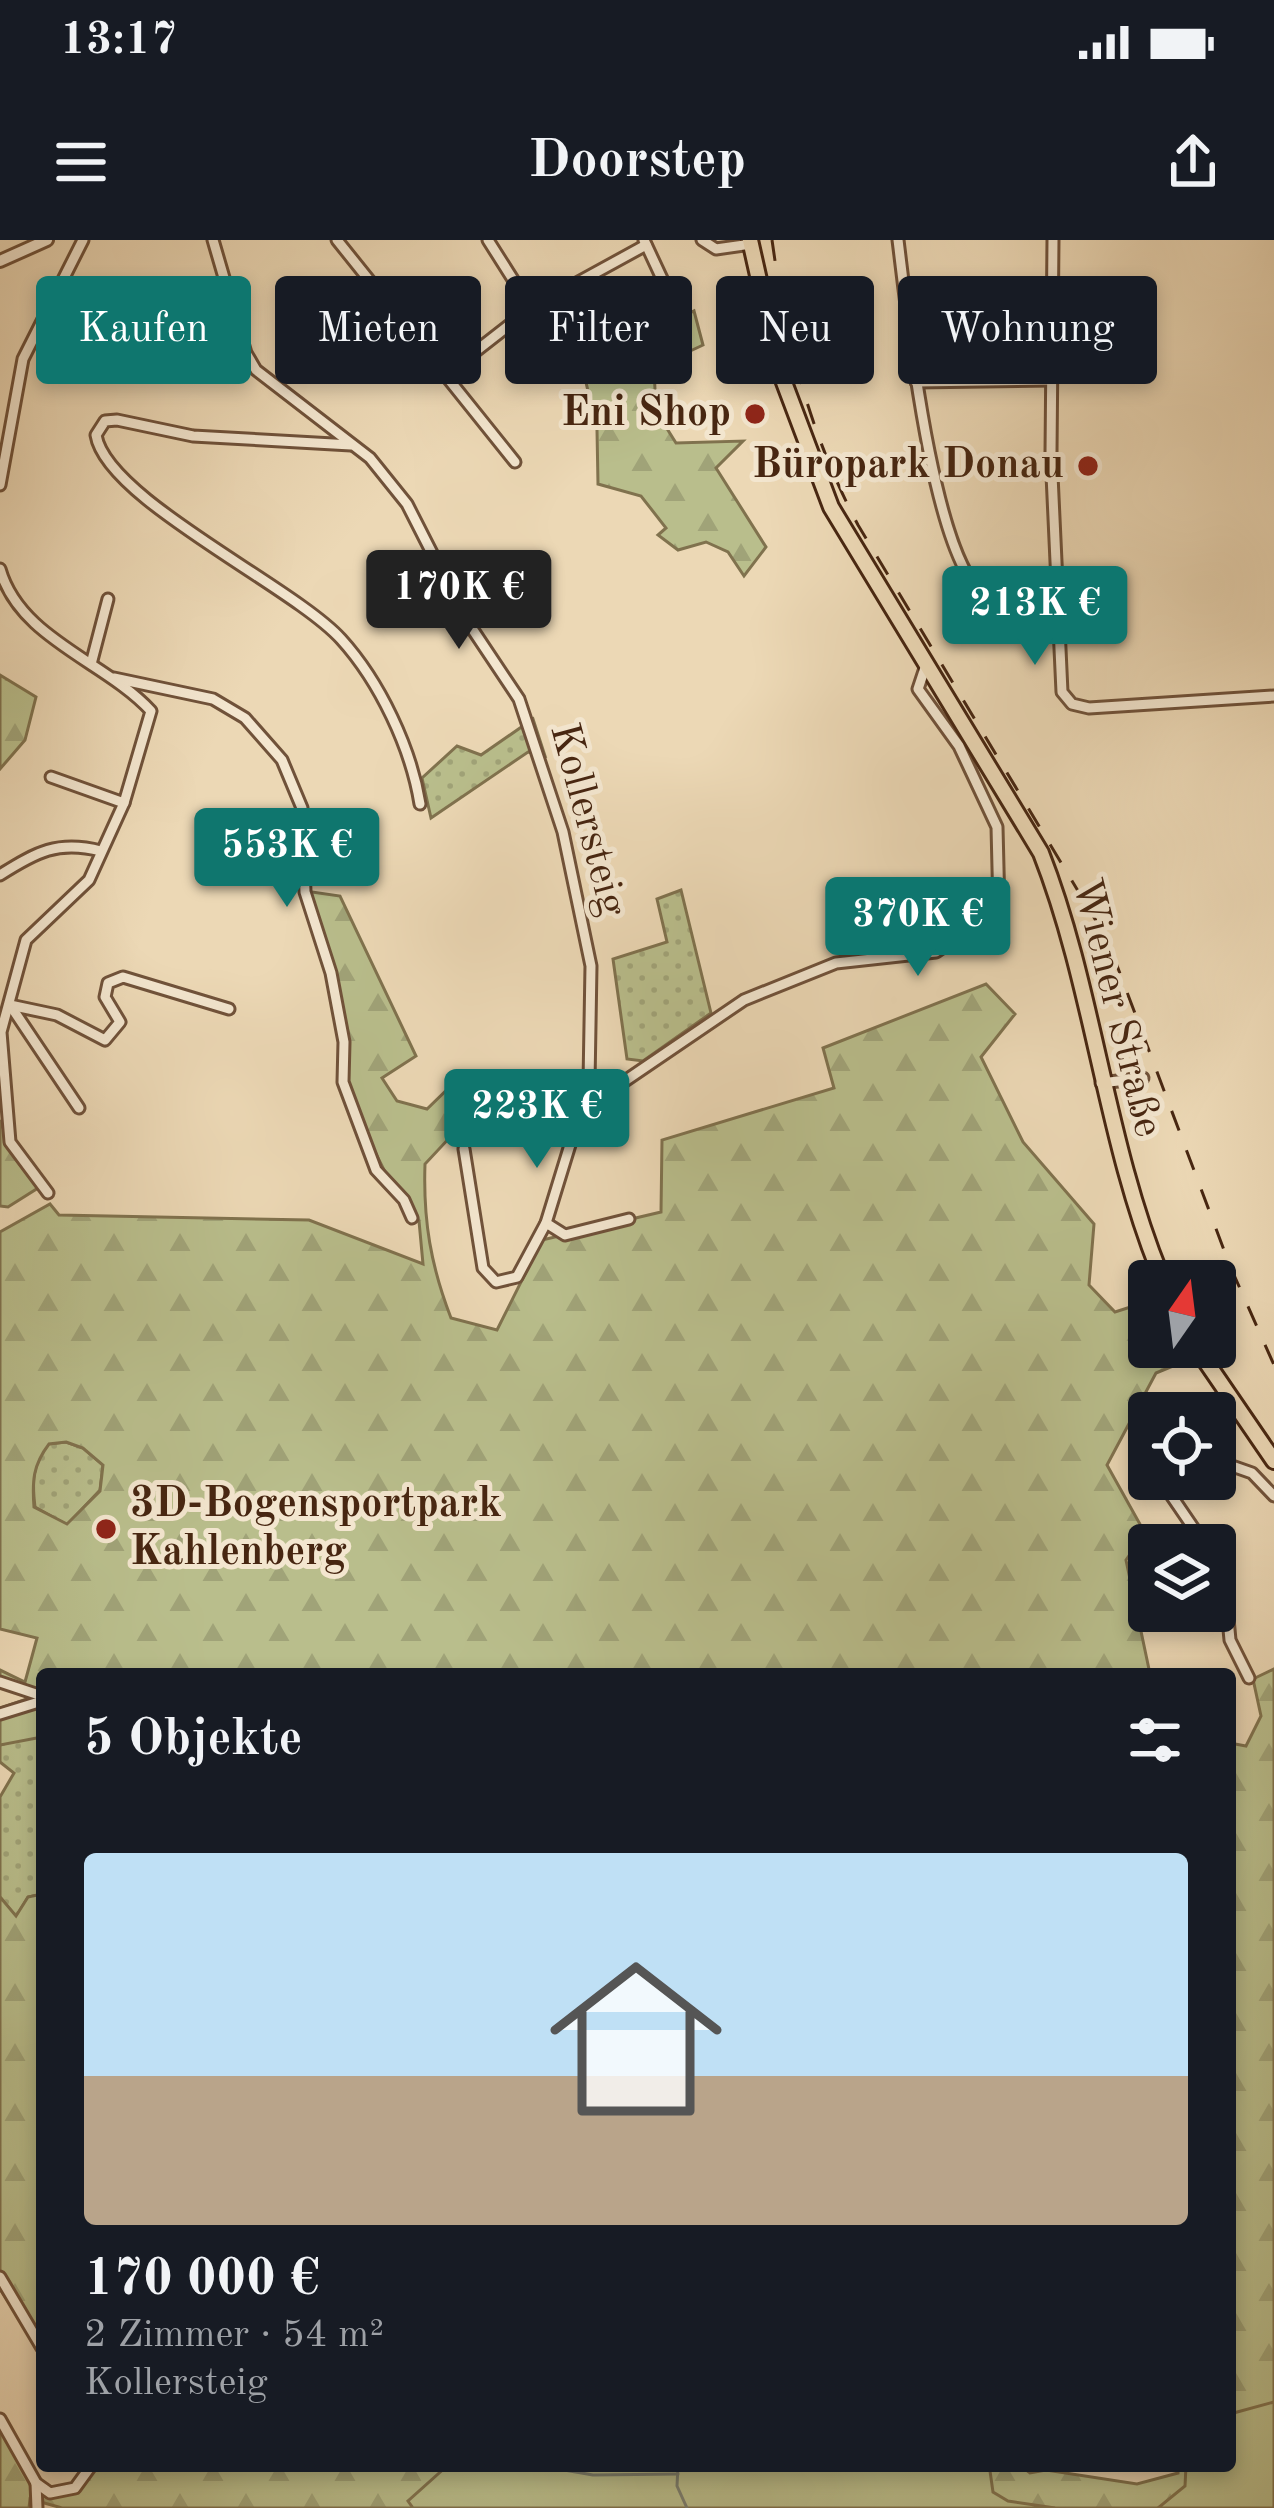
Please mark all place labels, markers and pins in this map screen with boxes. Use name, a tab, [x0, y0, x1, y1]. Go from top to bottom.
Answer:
place label: Eni Shop	[561, 393, 731, 435]
marker: Eni Shop	[742, 401, 768, 427]
place label: Büropark Donau	[752, 445, 1064, 487]
marker: Büropark Donau	[1075, 453, 1101, 479]
pin: 170K €	[361, 550, 557, 652]
pin: 213K €	[937, 566, 1133, 668]
pin: 553K €	[189, 808, 385, 910]
pin: 370K €	[820, 877, 1016, 979]
pin: 223K €	[439, 1069, 635, 1171]
place label: 3D-Bogensportpark Kahlenberg	[130, 1484, 502, 1574]
marker: 3D-Bogensportpark Kahlenberg	[93, 1516, 119, 1542]

